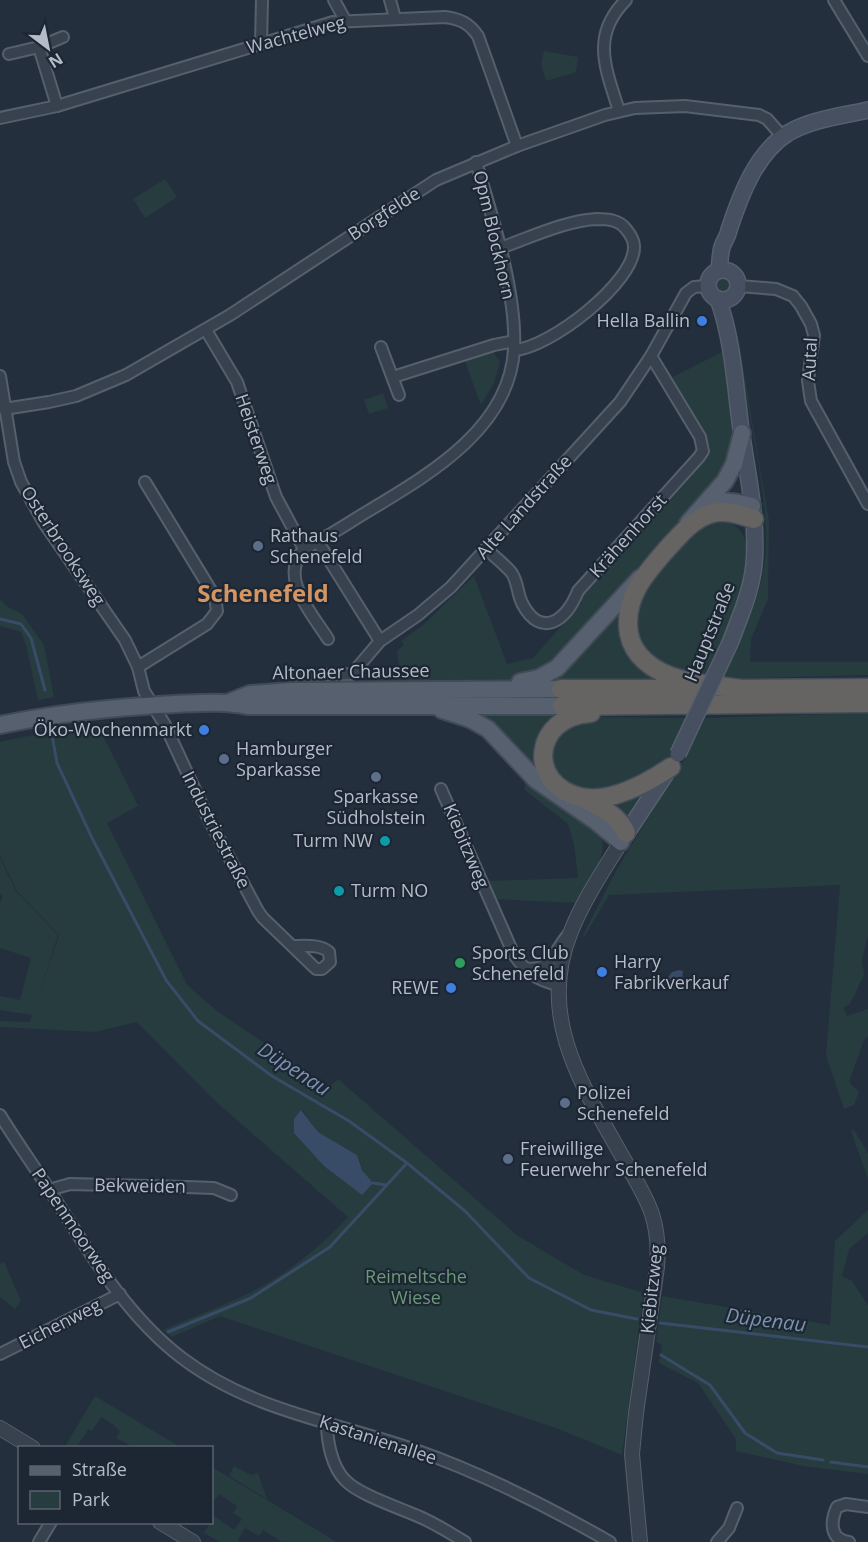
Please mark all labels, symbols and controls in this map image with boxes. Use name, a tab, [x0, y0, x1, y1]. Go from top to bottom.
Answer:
street label: Wachtelweg	[244, 9, 348, 59]
north arrow	[18, 18, 78, 78]
text: N	[45, 48, 67, 73]
street label: Opm Blockhorn	[468, 168, 521, 302]
street label: Borgfelde	[343, 181, 424, 245]
place label: Hella Ballin	[597, 308, 690, 332]
marker: Hella Ballin	[695, 314, 709, 328]
street label: Autal	[796, 337, 822, 381]
street label: Heisterweg	[230, 390, 284, 487]
street label: Alte Landstraße	[470, 449, 576, 564]
street label: Osterbrooksweg	[16, 481, 112, 610]
street label: Krähenhorst	[583, 488, 671, 582]
place label: Rathaus Schenefeld	[270, 523, 363, 568]
marker: Rathaus Schenefeld	[251, 539, 265, 553]
district label: Schenefeld	[197, 576, 329, 609]
street label: Hauptstraße	[678, 578, 740, 685]
street label: Altonaer Chaussee	[272, 658, 430, 684]
place label: Öko-Wochenmarkt	[34, 717, 192, 741]
marker: Öko-Wochenmarkt	[197, 723, 211, 737]
place label: Hamburger Sparkasse	[236, 736, 333, 781]
marker: Hamburger Sparkasse	[217, 752, 231, 766]
street label: Industriestraße	[177, 767, 257, 892]
marker: Sparkasse Südholstein	[369, 770, 383, 784]
place label: Sparkasse Südholstein	[326, 784, 426, 829]
street label: Kiebitzweg	[438, 800, 496, 892]
place label: Turm NW	[293, 828, 373, 852]
marker: Turm NW	[378, 834, 392, 848]
place label: Turm NO	[351, 878, 428, 902]
marker: Turm NO	[332, 884, 346, 898]
place label: Sports Club Schenefeld	[472, 940, 569, 985]
place label: Harry Fabrikverkauf	[614, 949, 730, 994]
marker: Sports Club Schenefeld	[453, 956, 467, 970]
marker: Harry Fabrikverkauf	[595, 965, 609, 979]
place label: REWE	[391, 975, 439, 999]
marker: REWE	[444, 981, 458, 995]
water label: Düpenau	[253, 1035, 335, 1102]
place label: Polizei Schenefeld	[577, 1080, 670, 1125]
marker: Polizei Schenefeld	[558, 1096, 572, 1110]
place label: Freiwillige Feuerwehr Schenefeld	[520, 1136, 708, 1181]
marker: Freiwillige Feuerwehr Schenefeld	[501, 1152, 515, 1166]
street label: Papenmoorweg	[27, 1163, 121, 1286]
street label: Bekweiden	[94, 1172, 186, 1198]
street label: Kiebitzweg	[634, 1243, 668, 1335]
park label: Reimeltsche Wiese	[365, 1264, 467, 1309]
street label: Eichenweg	[14, 1292, 105, 1354]
water label: Düpenau	[724, 1301, 808, 1338]
street label: Kastanienallee	[317, 1409, 440, 1469]
legend	[18, 1446, 213, 1524]
text: Straße	[72, 1457, 127, 1481]
text: Park	[72, 1487, 110, 1511]

